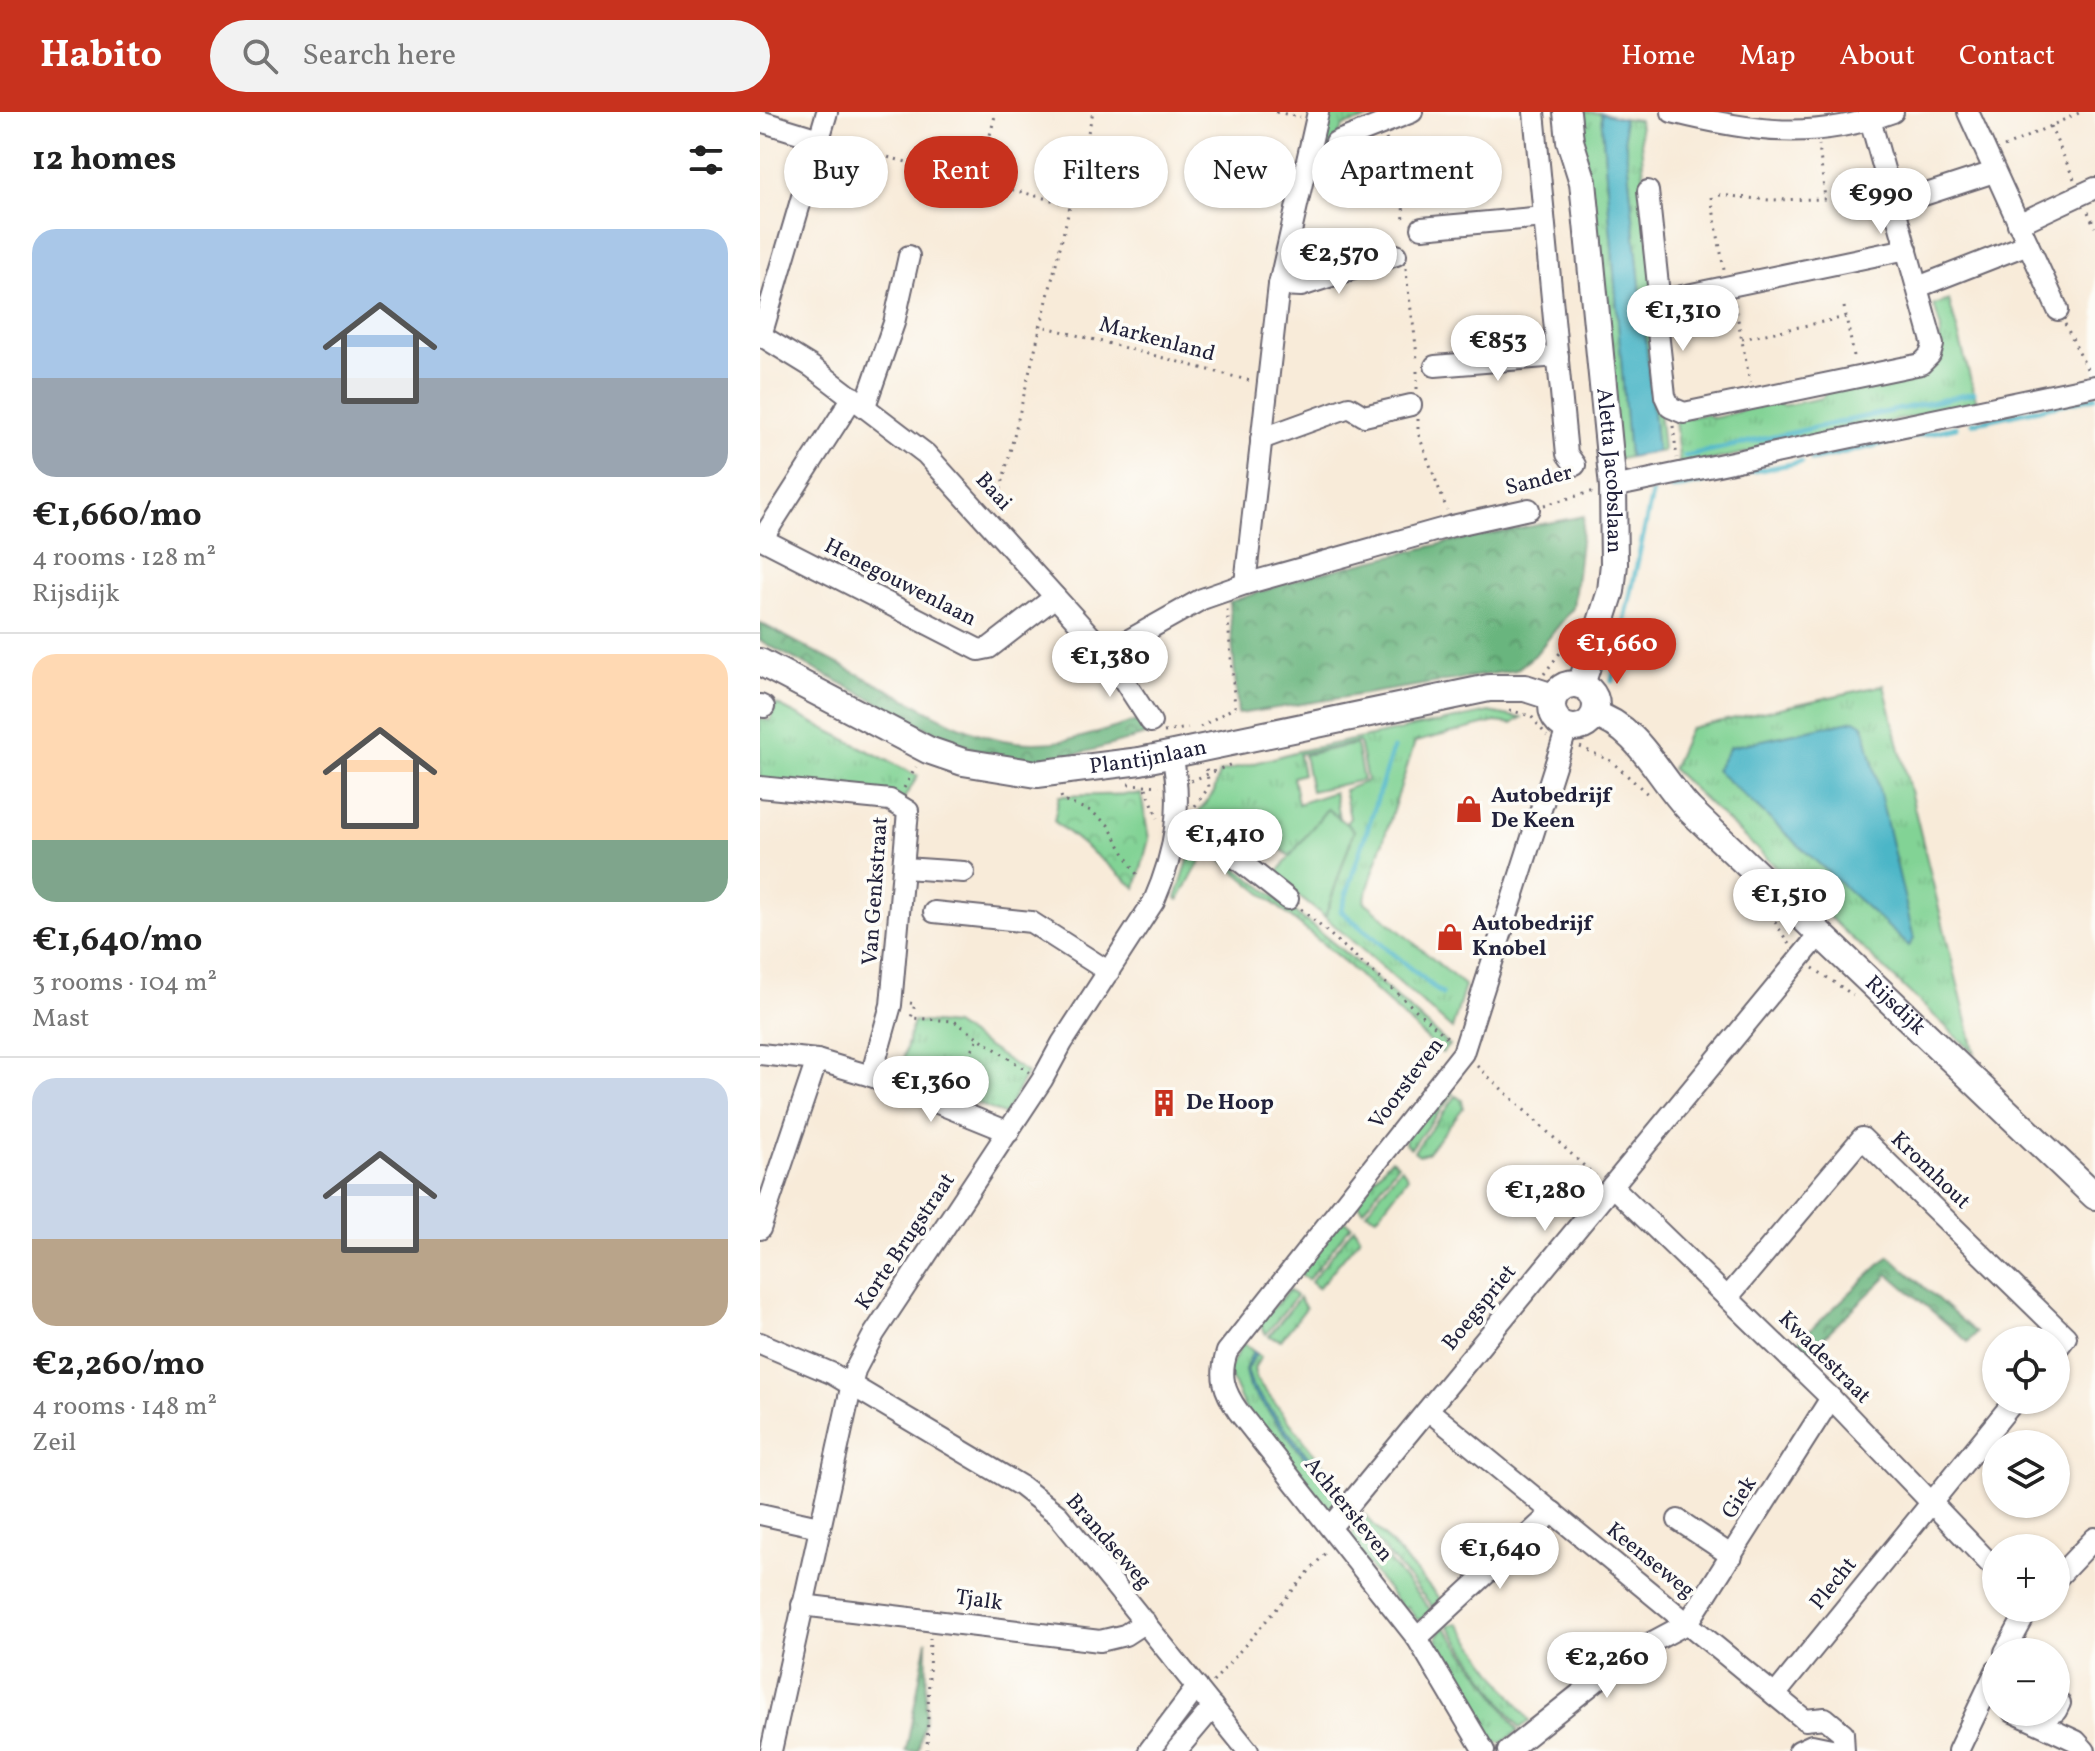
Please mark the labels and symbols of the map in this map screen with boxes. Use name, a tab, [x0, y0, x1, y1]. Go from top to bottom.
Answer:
pin: €990	[1834, 168, 1928, 236]
pin: €2,570	[1274, 228, 1404, 296]
pin: €1,310	[1618, 285, 1748, 353]
street label: Markenland	[1096, 310, 1218, 370]
pin: €853	[1451, 315, 1545, 383]
street label: Aletta Jacobslaan	[1588, 386, 1629, 553]
street label: Sander	[1502, 458, 1576, 504]
street label: Baai	[967, 466, 1019, 518]
street label: Henegouwenlaan	[818, 531, 982, 635]
pin: €1,660	[1552, 618, 1682, 686]
pin: €1,380	[1045, 631, 1175, 699]
street label: Plantijnlaan	[1088, 732, 1210, 783]
place label: Autobedrijf De Keen	[1491, 781, 1613, 837]
shop icon: Autobedrijf De Keen	[1454, 794, 1484, 824]
pin: €1,410	[1160, 809, 1290, 877]
street label: Van Genkstraat	[855, 815, 897, 966]
pin: €1,510	[1724, 869, 1854, 937]
place label: Autobedrijf Knobel	[1472, 909, 1594, 965]
shop icon: Autobedrijf Knobel	[1435, 922, 1465, 952]
street label: Rijsdijk	[1858, 969, 1933, 1042]
street label: Voorsteven	[1362, 1032, 1452, 1136]
pin: €1,360	[866, 1056, 996, 1124]
building icon: De Hoop	[1149, 1088, 1179, 1118]
place label: De Hoop	[1186, 1088, 1274, 1119]
street label: Kromhout	[1883, 1125, 1977, 1217]
pin: €1,280	[1480, 1165, 1610, 1233]
street label: Korte Brugstraat	[849, 1167, 964, 1317]
street label: Boegspriet	[1436, 1258, 1525, 1358]
street label: Kwadestraat	[1771, 1305, 1878, 1412]
street label: Achtersteven	[1296, 1451, 1400, 1569]
street label: Giek	[1715, 1471, 1765, 1525]
street label: Brandseweg	[1058, 1487, 1158, 1597]
street label: Keenseweg	[1599, 1516, 1701, 1606]
pin: €1,640	[1435, 1523, 1565, 1591]
street label: Plecht	[1803, 1551, 1865, 1617]
street label: Tjalk	[953, 1582, 1005, 1620]
pin: €2,260	[1542, 1632, 1672, 1700]

